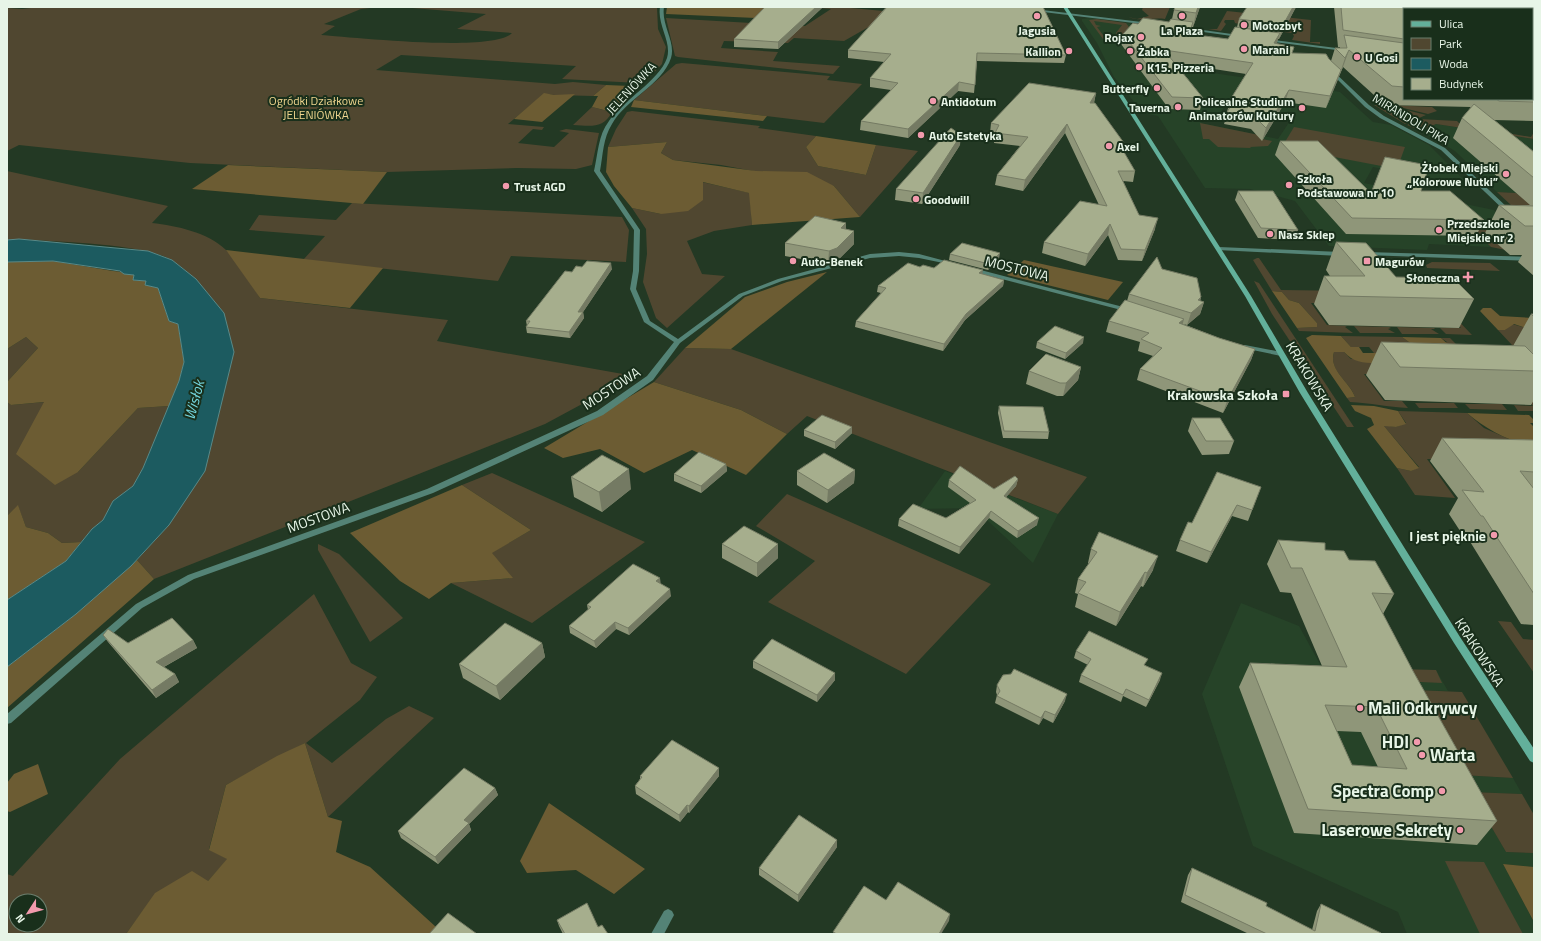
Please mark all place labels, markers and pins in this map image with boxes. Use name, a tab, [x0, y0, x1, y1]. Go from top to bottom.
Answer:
marker: Jagusia	[1032, 11, 1042, 21]
marker: La Plaza	[1177, 11, 1187, 21]
place label: Motozbyt	[1252, 16, 1302, 35]
marker: Motozbyt	[1239, 20, 1249, 30]
place label: Jagusia	[1018, 21, 1056, 40]
place label: La Plaza	[1161, 21, 1203, 40]
place label: Rojax	[1104, 28, 1133, 47]
marker: Rojax	[1136, 32, 1146, 42]
place label: Marani	[1252, 40, 1289, 59]
place label: Kallion	[1025, 42, 1061, 61]
place label: Żabka	[1138, 42, 1169, 61]
marker: Marani	[1239, 44, 1249, 54]
marker: Kallion	[1064, 46, 1074, 56]
marker: Żabka	[1125, 46, 1135, 56]
place label: U Gosi	[1365, 48, 1398, 67]
marker: U Gosi	[1352, 52, 1362, 62]
place label: K15. Pizzeria	[1147, 58, 1214, 77]
marker: K15. Pizzeria	[1134, 62, 1144, 72]
place label: Butterfly	[1102, 79, 1149, 98]
marker: Butterfly	[1152, 83, 1162, 93]
place label: Antidotum	[941, 92, 996, 111]
place label: Policealne Studium Animatorów Kultury	[1189, 92, 1294, 125]
marker: Antidotum	[928, 96, 938, 106]
place label: Taverna	[1129, 98, 1170, 117]
marker: Taverna	[1173, 102, 1183, 112]
marker: Policealne Studium Animatorów Kultury	[1297, 103, 1307, 113]
place label: Auto Estetyka	[929, 126, 1002, 145]
marker: Auto Estetyka	[916, 130, 926, 140]
place label: Axel	[1117, 137, 1139, 156]
marker: Axel	[1104, 141, 1114, 151]
place label: Żłobek Miejski „Kolorowe Nutki”	[1406, 158, 1498, 191]
place label: Szkoła Podstawowa nr 10	[1297, 169, 1394, 202]
marker: Żłobek Miejski „Kolorowe Nutki”	[1501, 169, 1511, 179]
place label: Trust AGD	[514, 177, 566, 196]
marker: Szkoła Podstawowa nr 10	[1284, 180, 1294, 190]
marker: Trust AGD	[501, 181, 511, 191]
place label: Goodwill	[924, 190, 970, 209]
marker: Goodwill	[911, 194, 921, 204]
place label: Przedszkole Miejskie nr 2	[1447, 214, 1514, 247]
place label: Nasz Sklep	[1278, 225, 1335, 244]
marker: Przedszkole Miejskie nr 2	[1434, 225, 1444, 235]
marker: Nasz Sklep	[1265, 229, 1275, 239]
place label: Auto-Benek	[801, 252, 864, 271]
place label: Magurów	[1375, 252, 1425, 271]
marker: Auto-Benek	[788, 256, 798, 266]
marker: Magurów	[1362, 256, 1372, 266]
place label: Słoneczna	[1406, 268, 1460, 287]
marker: Słoneczna	[1463, 272, 1473, 282]
place label: Krakowska Szkoła	[1167, 384, 1278, 405]
marker: Krakowska Szkoła	[1281, 389, 1291, 399]
place label: I jest pięknie	[1409, 525, 1486, 546]
marker: I jest pięknie	[1489, 530, 1499, 540]
place label: Mali Odkrywcy	[1368, 695, 1478, 721]
marker: Mali Odkrywcy	[1355, 703, 1365, 713]
place label: HDI	[1382, 729, 1409, 755]
marker: HDI	[1412, 737, 1422, 747]
place label: Warta	[1430, 742, 1476, 768]
marker: Warta	[1417, 750, 1427, 760]
place label: Spectra Comp	[1333, 778, 1434, 804]
marker: Spectra Comp	[1437, 786, 1447, 796]
place label: Laserowe Sekrety	[1321, 817, 1452, 843]
marker: Laserowe Sekrety	[1455, 825, 1465, 835]

